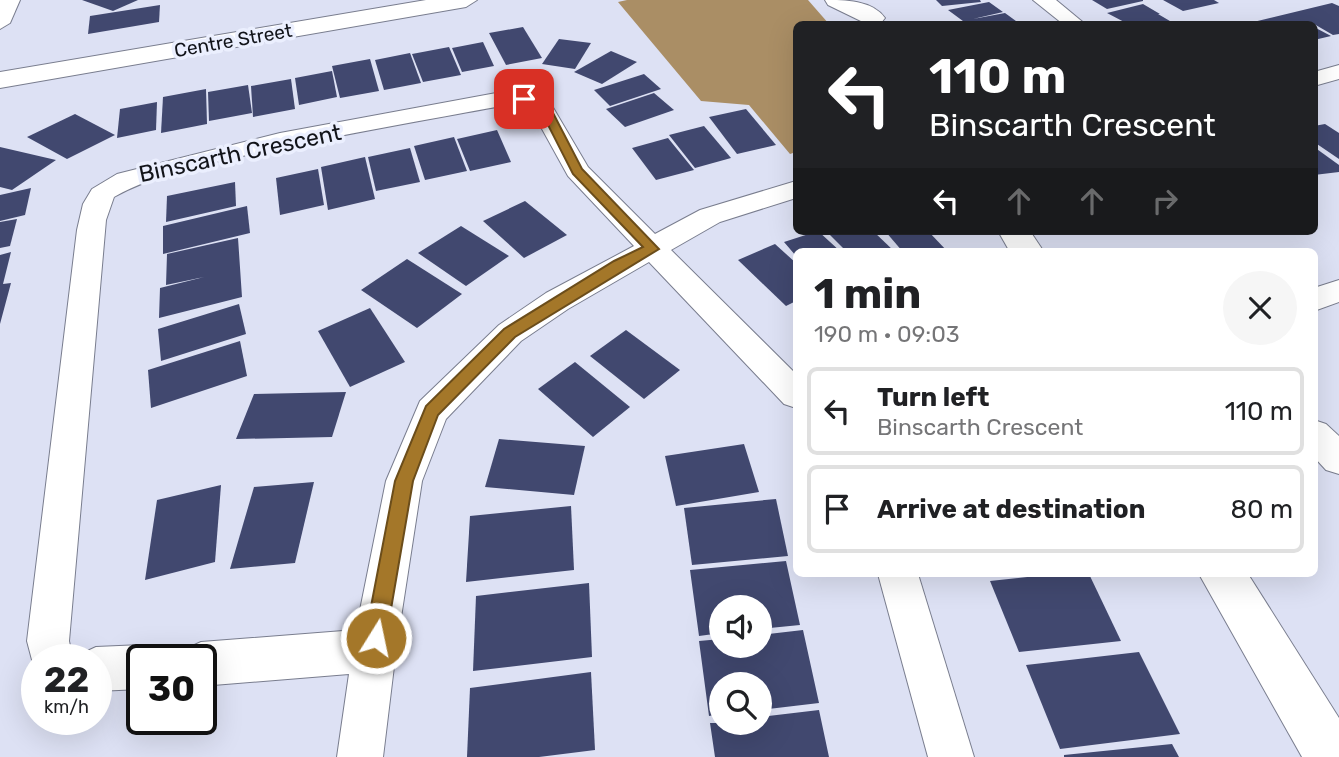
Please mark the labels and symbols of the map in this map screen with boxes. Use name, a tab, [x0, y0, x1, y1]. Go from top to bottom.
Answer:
street label: Centre Street	[172, 19, 294, 62]
pin	[494, 69, 554, 129]
street label: Binscarth Crescent	[136, 118, 344, 188]
position arrow	[339, 601, 413, 675]
speed limit sign: 30	[126, 644, 217, 735]

